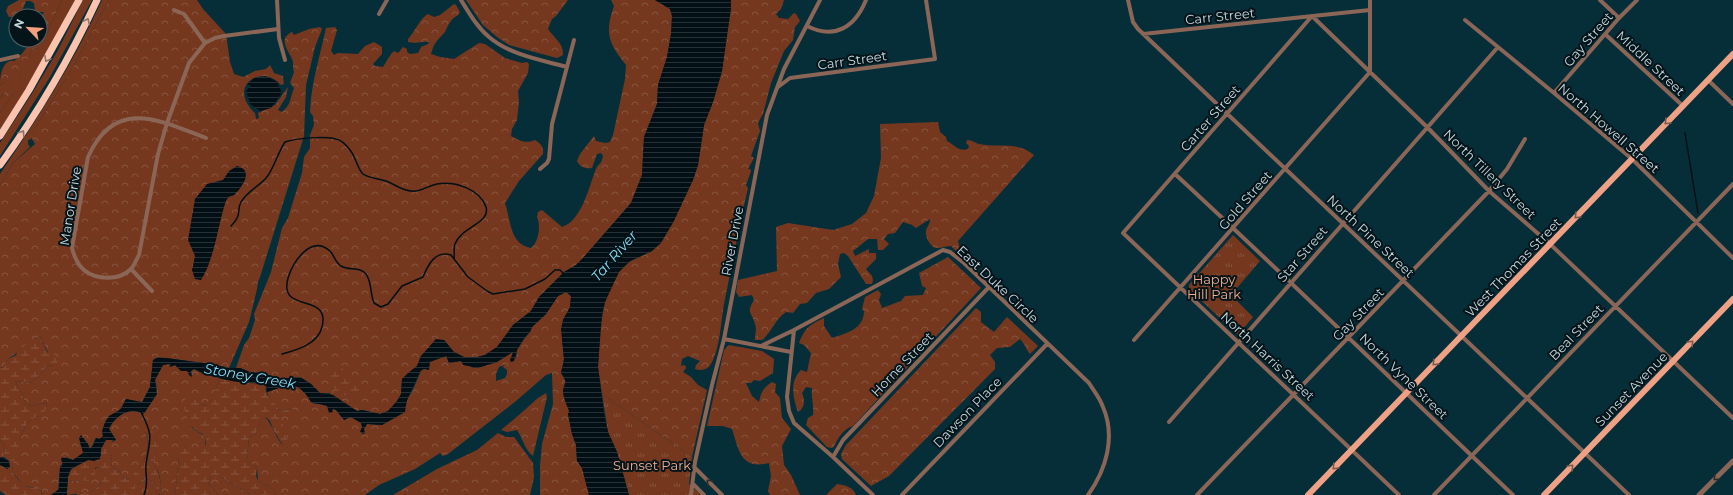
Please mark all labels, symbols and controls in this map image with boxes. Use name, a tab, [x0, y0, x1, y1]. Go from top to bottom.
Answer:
street label: Carr Street	[1184, 4, 1256, 28]
north arrow	[8, 8, 48, 48]
street label: Gay Street	[1560, 8, 1616, 70]
text: N	[11, 17, 27, 31]
one-way arrow	[82, 17, 90, 25]
street label: Middle Street	[1614, 27, 1688, 99]
street label: Carr Street	[816, 47, 888, 73]
one-way arrow	[45, 55, 52, 62]
street label: North Howell Street	[1555, 80, 1663, 176]
street label: Carter Street	[1177, 81, 1243, 155]
one-way arrow	[1664, 117, 1672, 125]
street label: North Tillery Street	[1440, 126, 1540, 222]
one-way arrow	[17, 130, 25, 137]
street label: Manor Drive	[56, 165, 84, 247]
street label: Gold Street	[1215, 167, 1275, 233]
street label: North Pine Street	[1324, 191, 1418, 281]
street label: River Drive	[717, 205, 747, 277]
one-way arrow	[1574, 211, 1582, 219]
street label: West Thomas Street	[1462, 214, 1564, 320]
street label: Star Street	[1273, 223, 1331, 285]
water label: Tar River	[587, 227, 641, 285]
street label: East Duke Circle	[954, 242, 1042, 326]
park label: Happy Hill Park	[1187, 271, 1241, 302]
street label: Gay Street	[1329, 284, 1387, 344]
street label: Beal Street	[1545, 301, 1607, 363]
street label: North Harris Street	[1218, 308, 1318, 404]
street label: Horne Street	[867, 329, 937, 399]
street label: North Vyne Street	[1356, 330, 1452, 422]
one-way arrow	[1686, 340, 1693, 348]
street label: Sunset Avenue	[1591, 348, 1671, 430]
one-way arrow	[1432, 358, 1440, 366]
water label: Stoney Creek	[203, 359, 298, 393]
street label: Dawson Place	[929, 373, 1005, 451]
park label: Sunset Park	[613, 457, 691, 473]
one-way arrow	[1332, 462, 1340, 470]
one-way arrow	[1567, 464, 1574, 472]
one-way arrow	[1713, 473, 1721, 481]
one-way arrow	[706, 479, 714, 486]

